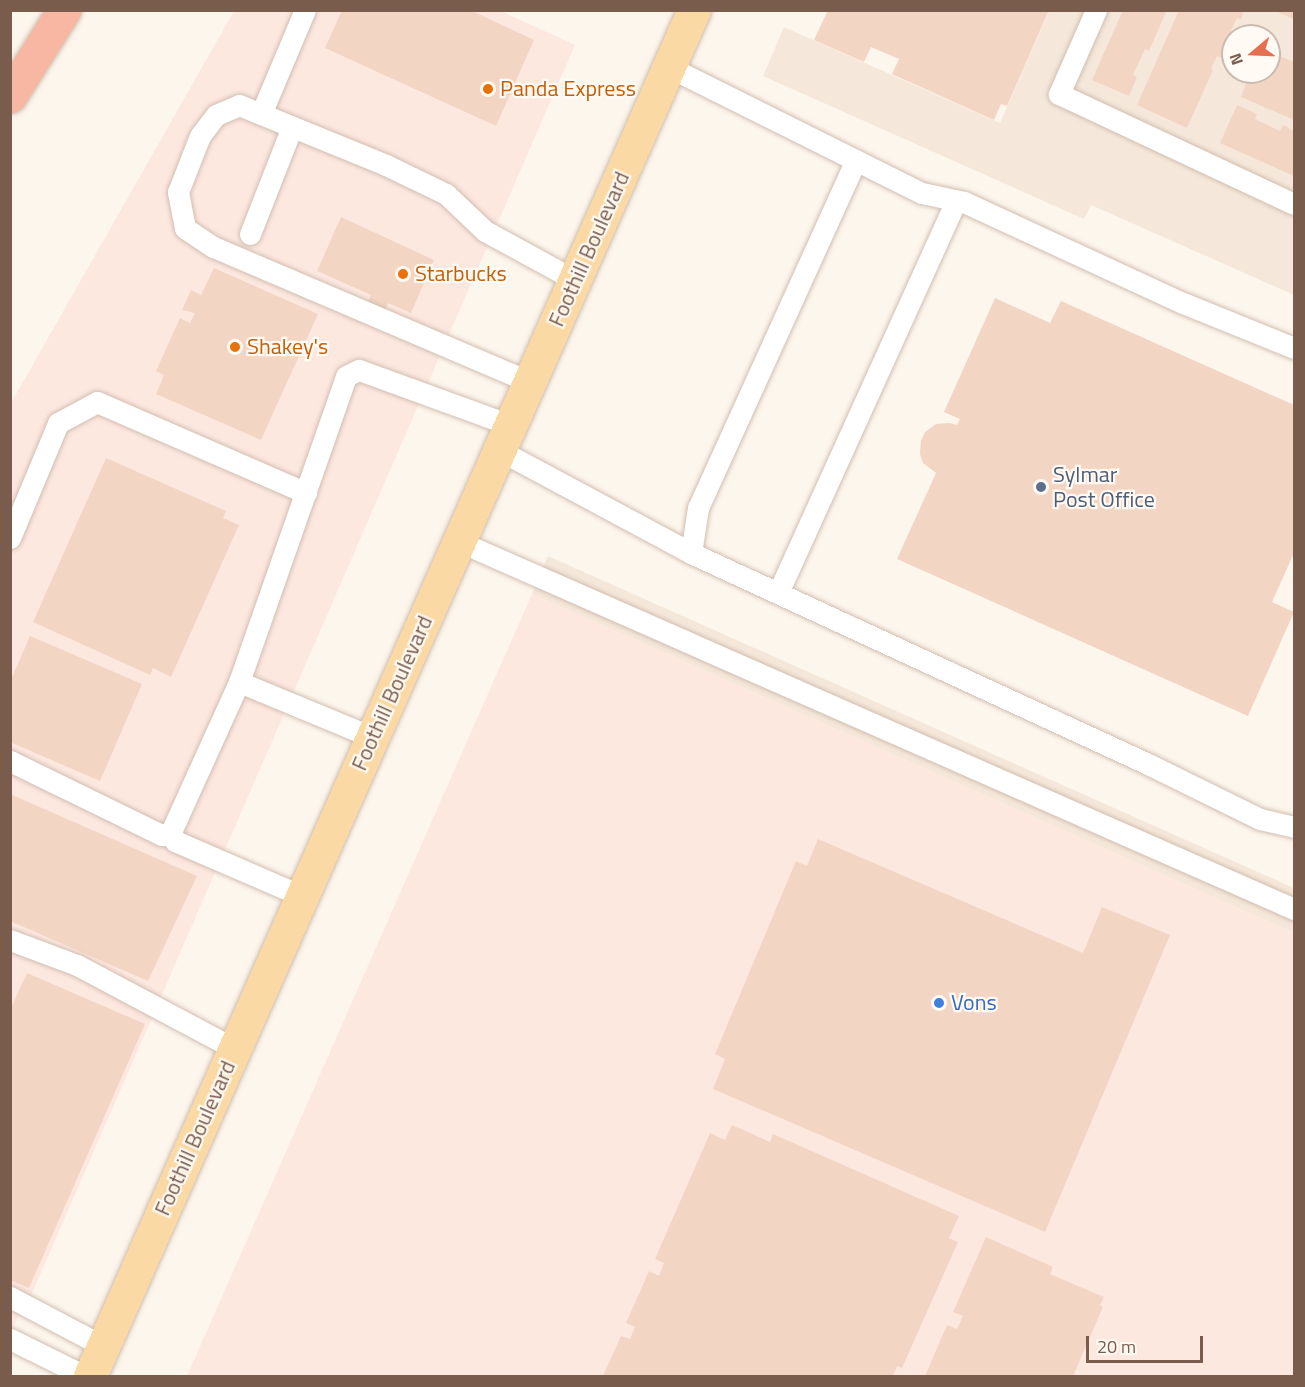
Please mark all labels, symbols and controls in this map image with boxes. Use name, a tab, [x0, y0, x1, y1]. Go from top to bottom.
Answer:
north arrow	[1221, 24, 1281, 84]
text: N	[1223, 50, 1249, 68]
place label: Panda Express	[500, 76, 636, 102]
marker: Panda Express	[481, 82, 495, 96]
street label: Foothill Boulevard	[543, 167, 635, 331]
place label: Starbucks	[415, 261, 507, 287]
marker: Starbucks	[396, 267, 410, 281]
place label: Shakey's	[247, 334, 328, 360]
marker: Shakey's	[228, 340, 242, 354]
place label: Sylmar Post Office	[1053, 461, 1155, 512]
marker: Sylmar Post Office	[1034, 480, 1048, 494]
street label: Foothill Boulevard	[346, 611, 438, 775]
place label: Vons	[951, 990, 997, 1016]
marker: Vons	[932, 996, 946, 1010]
street label: Foothill Boulevard	[149, 1056, 241, 1220]
scale bar	[1089, 1324, 1206, 1362]
text: 20 m	[1097, 1333, 1136, 1360]

